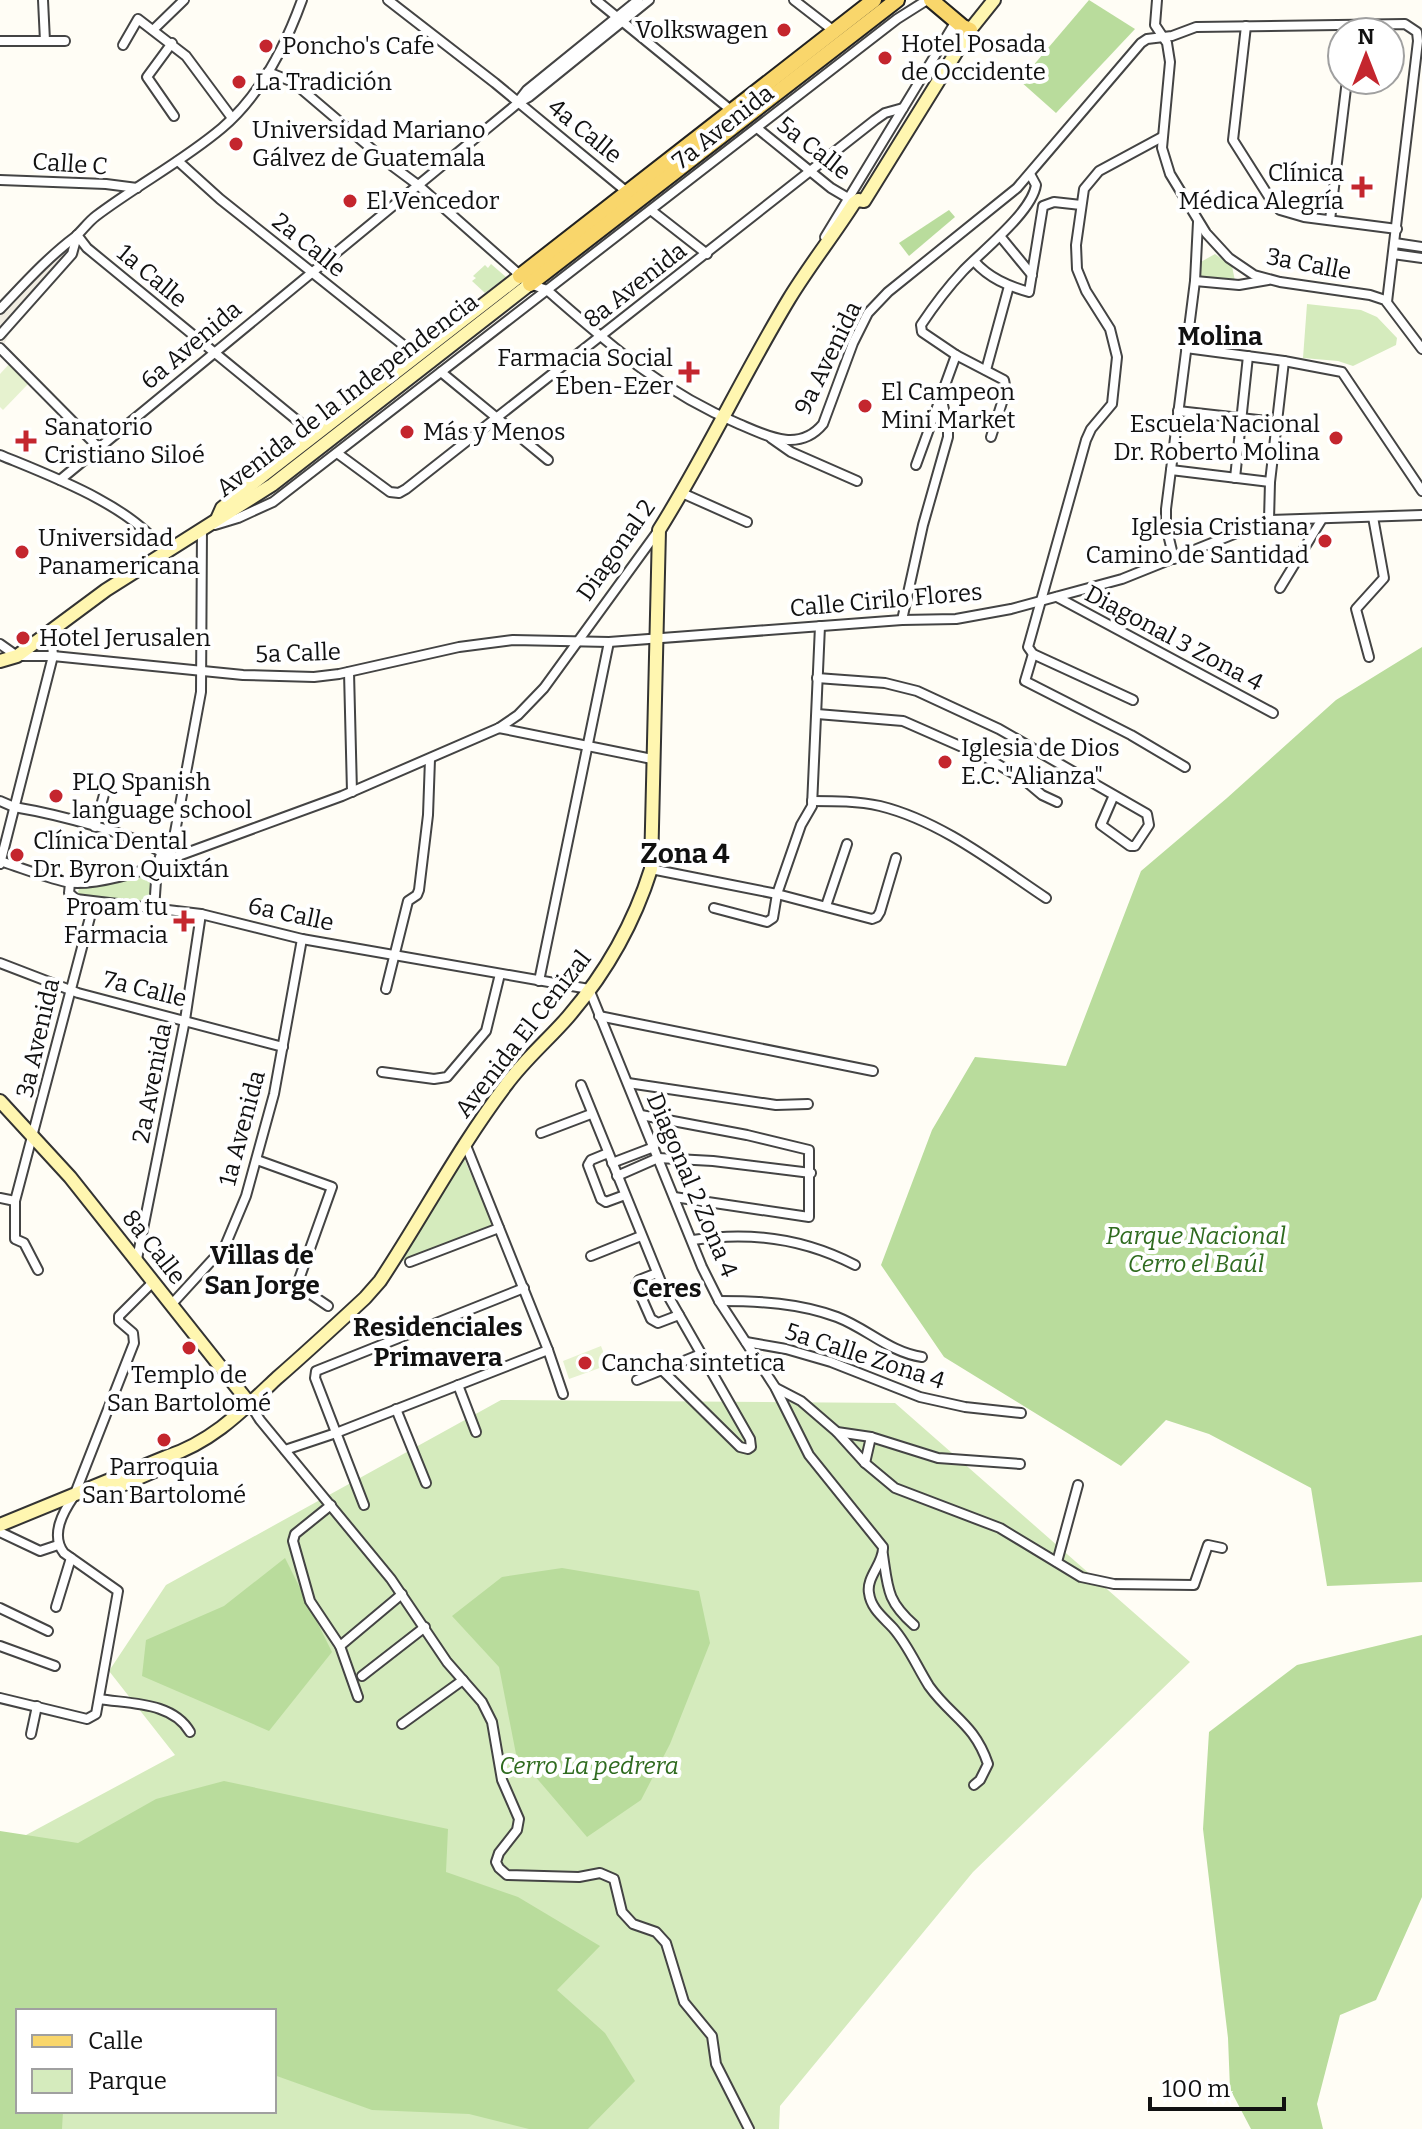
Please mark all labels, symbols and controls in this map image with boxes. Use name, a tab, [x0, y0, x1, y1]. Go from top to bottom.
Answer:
place label: Volkswagen	[635, 16, 768, 44]
north arrow	[1326, 16, 1406, 96]
marker: Volkswagen	[775, 21, 793, 39]
text: N	[1358, 23, 1375, 50]
place label: Hotel Posada de Occidente	[901, 30, 1046, 86]
place label: Poncho's Cafe	[282, 32, 435, 60]
marker: Poncho's Cafe	[257, 37, 275, 55]
marker: Hotel Posada de Occidente	[876, 49, 894, 67]
place label: La Tradición	[255, 68, 392, 96]
marker: La Tradición	[230, 73, 248, 91]
street label: 7a Avenida	[667, 79, 779, 175]
street label: 4a Calle	[542, 93, 628, 169]
street label: 5a Calle	[772, 111, 856, 185]
place label: Universidad Mariano Gálvez de Guatemala	[252, 116, 486, 172]
marker: Universidad Mariano Gálvez de Guatemala	[227, 135, 245, 153]
street label: Calle C	[31, 147, 109, 181]
place label: Clínica Médica Alegría	[1179, 159, 1344, 215]
marker: Clínica Médica Alegría	[1351, 176, 1373, 198]
place label: El Vencedor	[366, 187, 500, 215]
marker: El Vencedor	[341, 192, 359, 210]
street label: 2a Calle	[267, 207, 351, 283]
street label: 8a Avenida	[578, 236, 692, 334]
street label: 1a Calle	[111, 239, 193, 313]
street label: 3a Calle	[1264, 242, 1354, 286]
street label: Avenida de la Independencia	[211, 287, 483, 503]
street label: 6a Avenida	[135, 295, 247, 395]
street label: 9a Avenida	[789, 297, 867, 419]
district label: Molina	[1177, 321, 1263, 352]
place label: Farmacia Social Eben-Ezer	[497, 344, 673, 400]
marker: Farmacia Social Eben-Ezer	[680, 363, 698, 381]
place label: El Campeon Mini Market	[881, 378, 1016, 434]
marker: El Campeon Mini Market	[856, 397, 874, 415]
place label: Escuela Nacional Dr. Roberto Molina	[1113, 410, 1320, 466]
place label: Sanatorio Cristiano Siloé	[44, 413, 205, 469]
place label: Más y Menos	[423, 418, 565, 446]
marker: Más y Menos	[398, 423, 416, 441]
marker: Escuela Nacional Dr. Roberto Molina	[1327, 429, 1345, 447]
marker: Sanatorio Cristiano Siloé	[15, 430, 37, 452]
street label: Diagonal 2	[571, 494, 661, 606]
place label: Iglesia Cristiana Camino de Santidad	[1086, 513, 1309, 569]
place label: Universidad Panamericana	[38, 524, 200, 580]
marker: Iglesia Cristiana Camino de Santidad	[1316, 532, 1334, 550]
marker: Universidad Panamericana	[13, 543, 31, 561]
street label: Calle Cirilo Flores	[788, 578, 984, 622]
street label: Diagonal 3 Zona 4	[1080, 579, 1268, 697]
place label: Hotel Jerusalen	[39, 624, 211, 652]
marker: Hotel Jerusalen	[14, 629, 32, 647]
street label: 5a Calle	[255, 638, 341, 668]
place label: Iglesia de Dios E.C. "Alianza"	[961, 734, 1120, 790]
marker: Iglesia de Dios E.C. "Alianza"	[936, 753, 954, 771]
place label: PLQ Spanish language school	[72, 768, 252, 824]
marker: PLQ Spanish language school	[47, 787, 65, 805]
place label: Clínica Dental Dr. Byron Quixtán	[33, 827, 229, 883]
district label: Zona 4	[640, 837, 730, 870]
marker: Clínica Dental Dr. Byron Quixtán	[8, 846, 26, 864]
street label: 6a Calle	[245, 891, 337, 937]
place label: Proam tu Farmacia	[64, 893, 168, 949]
marker: Proam tu Farmacia	[175, 912, 193, 930]
street label: Avenida El Cenizal	[449, 945, 597, 1123]
street label: 7a Calle	[100, 965, 190, 1013]
street label: 3a Avenida	[11, 976, 65, 1100]
street label: 2a Avenida	[127, 1021, 177, 1145]
street label: 1a Avenida	[213, 1067, 271, 1189]
street label: Diagonal 2 Zona 4	[641, 1089, 743, 1281]
street label: 8a Calle	[116, 1204, 192, 1290]
park label: Parque Nacional Cerro el Baúl	[1106, 1222, 1286, 1278]
district label: Villas de San Jorge	[204, 1240, 320, 1301]
district label: Ceres	[632, 1273, 702, 1304]
district label: Residenciales Primavera	[353, 1312, 523, 1373]
street label: 5a Calle Zona 4	[782, 1317, 948, 1395]
marker: Templo de San Bartolomé	[180, 1339, 198, 1357]
place label: Cancha sintetica	[601, 1349, 785, 1377]
marker: Cancha sintetica	[576, 1354, 594, 1372]
place label: Templo de San Bartolomé	[107, 1361, 271, 1417]
marker: Parroquia San Bartolomé	[155, 1431, 173, 1449]
place label: Parroquia San Bartolomé	[82, 1453, 246, 1509]
park label: Cerro La pedrera	[499, 1752, 679, 1780]
legend	[16, 2009, 276, 2113]
text: Calle	[88, 2027, 143, 2055]
scale bar	[1150, 2061, 1284, 2111]
text: Parque	[88, 2067, 167, 2095]
text: 100 m	[1162, 2075, 1230, 2103]

